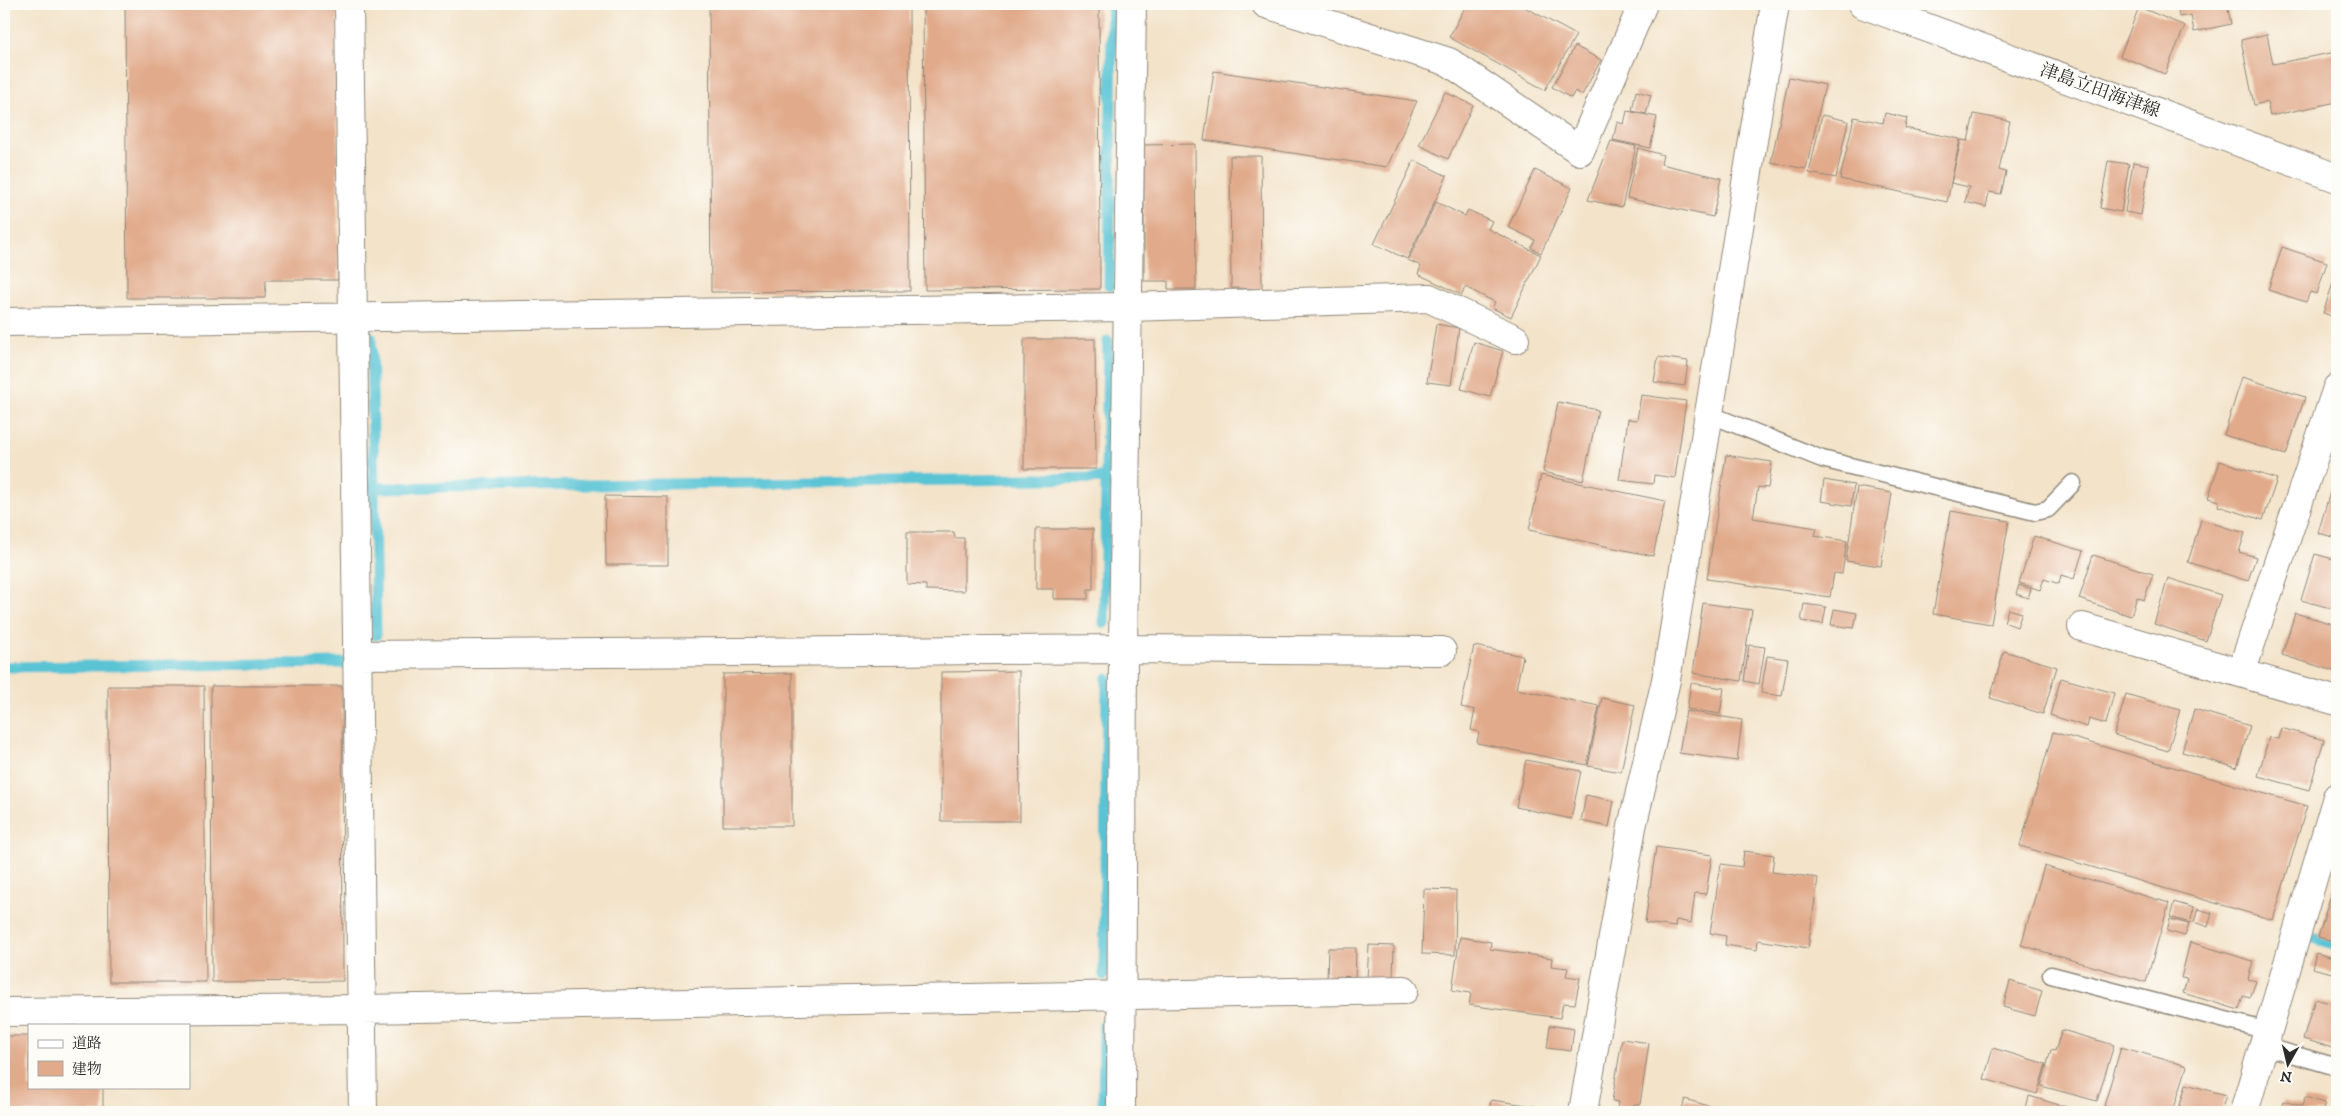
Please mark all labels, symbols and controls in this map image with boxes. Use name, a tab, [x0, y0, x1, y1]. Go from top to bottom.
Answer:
street label: 津島立田海津線	[2037, 59, 2163, 123]
legend	[28, 1024, 190, 1088]
text: 道路	[72, 1034, 102, 1053]
north arrow	[2264, 1038, 2314, 1088]
text: 建物	[72, 1060, 102, 1079]
text: N	[2279, 1066, 2293, 1086]

